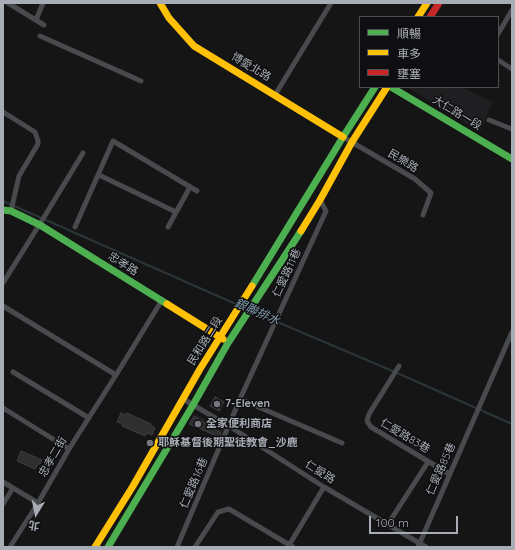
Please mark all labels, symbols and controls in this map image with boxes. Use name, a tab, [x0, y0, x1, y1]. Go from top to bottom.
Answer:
legend	[359, 16, 499, 88]
text: 順暢	[397, 26, 421, 41]
text: 車多	[397, 46, 421, 61]
street label: 博愛北路	[229, 50, 273, 84]
text: 壅塞	[397, 66, 421, 81]
street label: 大仁路一段	[430, 93, 484, 133]
street label: 民樂路	[385, 147, 421, 175]
street label: 仁愛路11巷	[270, 247, 304, 299]
street label: 忠孝路	[106, 250, 140, 278]
water label: 銀聯排水	[232, 296, 282, 328]
street label: 民和路二段	[185, 314, 225, 368]
place label: 7-Eleven	[225, 397, 270, 411]
marker: 7-Eleven	[212, 399, 222, 409]
street label: 仁愛路83巷	[378, 416, 432, 456]
place label: 全家便利商店	[206, 417, 272, 431]
marker: 全家便利商店	[193, 419, 203, 429]
street label: 忠孝二街	[36, 435, 70, 479]
place label: 耶穌基督後期聖徒教會_沙鹿	[158, 436, 298, 450]
marker: 耶穌基督後期聖徒教會_沙鹿	[145, 438, 155, 448]
street label: 仁愛路85巷	[424, 441, 458, 497]
street label: 仁愛路16巷	[177, 456, 211, 510]
street label: 仁愛路	[303, 458, 337, 486]
north arrow	[16, 494, 56, 534]
scale bar	[371, 508, 460, 534]
text: 100 m	[376, 515, 409, 530]
text: 北	[27, 518, 41, 534]

